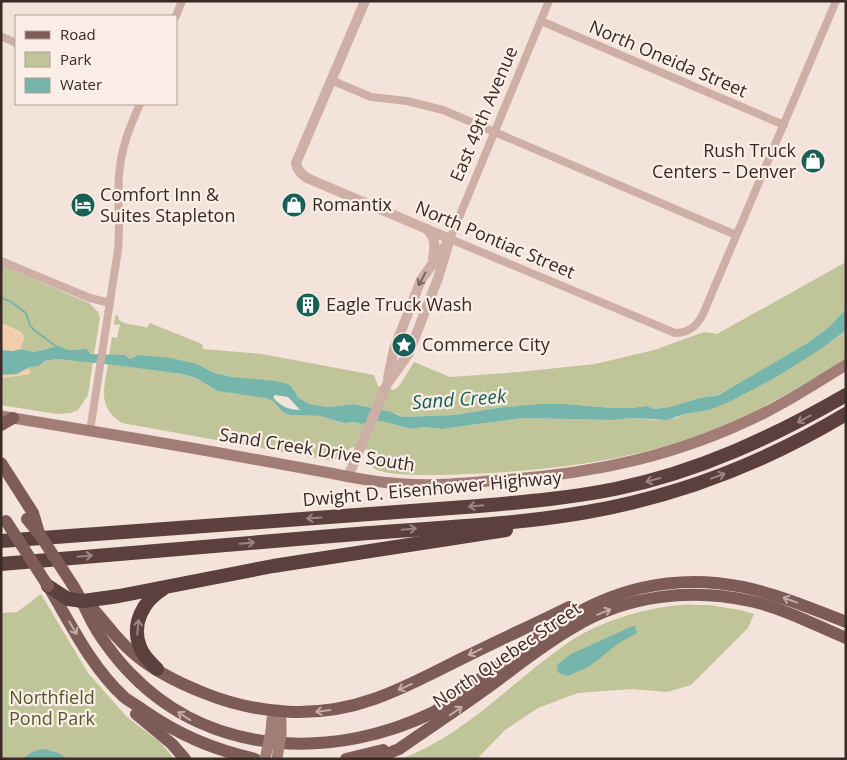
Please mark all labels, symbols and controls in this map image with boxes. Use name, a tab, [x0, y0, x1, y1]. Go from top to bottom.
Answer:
street label: North Oneida Street	[586, 14, 751, 102]
legend	[15, 15, 178, 105]
text: Road	[60, 24, 96, 44]
street label: East 49th Avenue	[444, 42, 522, 185]
text: Park	[60, 49, 91, 69]
text: Water	[60, 74, 102, 94]
place label: Rush Truck Centers – Denver	[652, 138, 797, 183]
shop icon: Rush Truck Centers – Denver	[800, 148, 826, 174]
place label: Comfort Inn & Suites Stapleton	[100, 182, 235, 227]
hotel icon: Comfort Inn & Suites Stapleton	[70, 192, 96, 218]
shop icon: Romantix	[281, 192, 307, 218]
place label: Romantix	[312, 192, 393, 216]
street label: North Pontiac Street	[412, 195, 579, 284]
one-way arrow	[417, 271, 426, 286]
building icon: Eagle Truck Wash	[295, 292, 321, 318]
place label: Eagle Truck Wash	[326, 292, 472, 316]
place icon: Commerce City	[391, 332, 417, 358]
place label: Commerce City	[422, 332, 551, 356]
water label: Sand Creek	[411, 383, 508, 415]
one-way arrow	[796, 414, 811, 424]
street label: Sand Creek Drive South	[218, 422, 417, 476]
street label: Dwight D. Eisenhower Highway	[301, 465, 563, 511]
one-way arrow	[710, 471, 725, 480]
one-way arrow	[646, 476, 662, 485]
one-way arrow	[469, 502, 485, 511]
one-way arrow	[306, 514, 322, 523]
one-way arrow	[400, 525, 416, 534]
one-way arrow	[238, 538, 254, 548]
one-way arrow	[76, 552, 92, 561]
one-way arrow	[783, 595, 798, 604]
street label: North Quebec Street	[428, 596, 585, 713]
one-way arrow	[596, 607, 611, 617]
one-way arrow	[133, 620, 143, 636]
one-way arrow	[68, 621, 78, 636]
one-way arrow	[468, 648, 483, 657]
one-way arrow	[398, 682, 413, 692]
park label: Northfield Pond Park	[9, 685, 96, 730]
one-way arrow	[315, 706, 331, 716]
one-way arrow	[449, 706, 463, 716]
one-way arrow	[177, 711, 191, 721]

